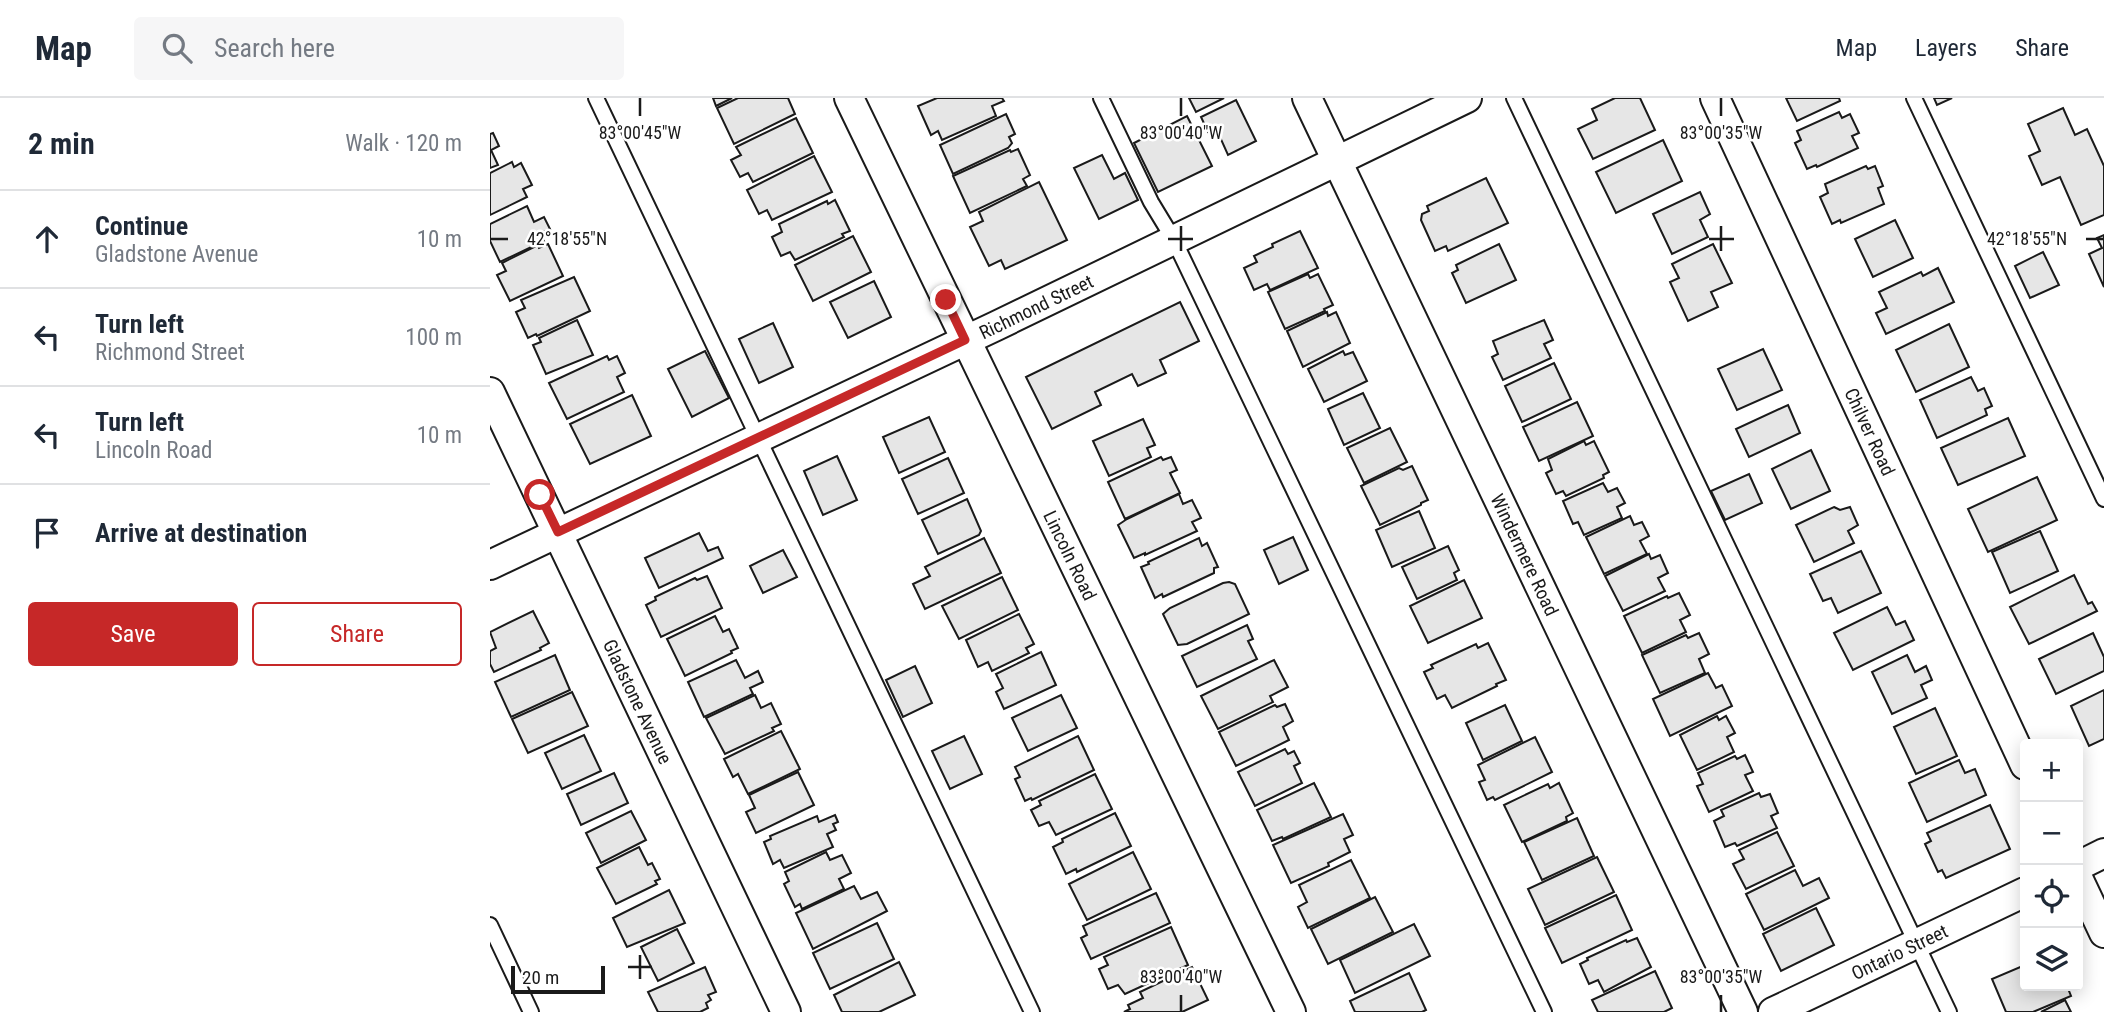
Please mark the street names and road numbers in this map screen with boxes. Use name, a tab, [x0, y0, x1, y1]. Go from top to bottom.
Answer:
street label: Richmond Street	[975, 269, 1097, 344]
street label: Chilver Road	[1840, 384, 1900, 479]
street label: Windermere Road	[1486, 490, 1564, 619]
street label: Lincoln Road	[1039, 507, 1102, 604]
street label: Gladstone Avenue	[598, 636, 677, 767]
street label: Ontario Street	[1848, 919, 1951, 985]

